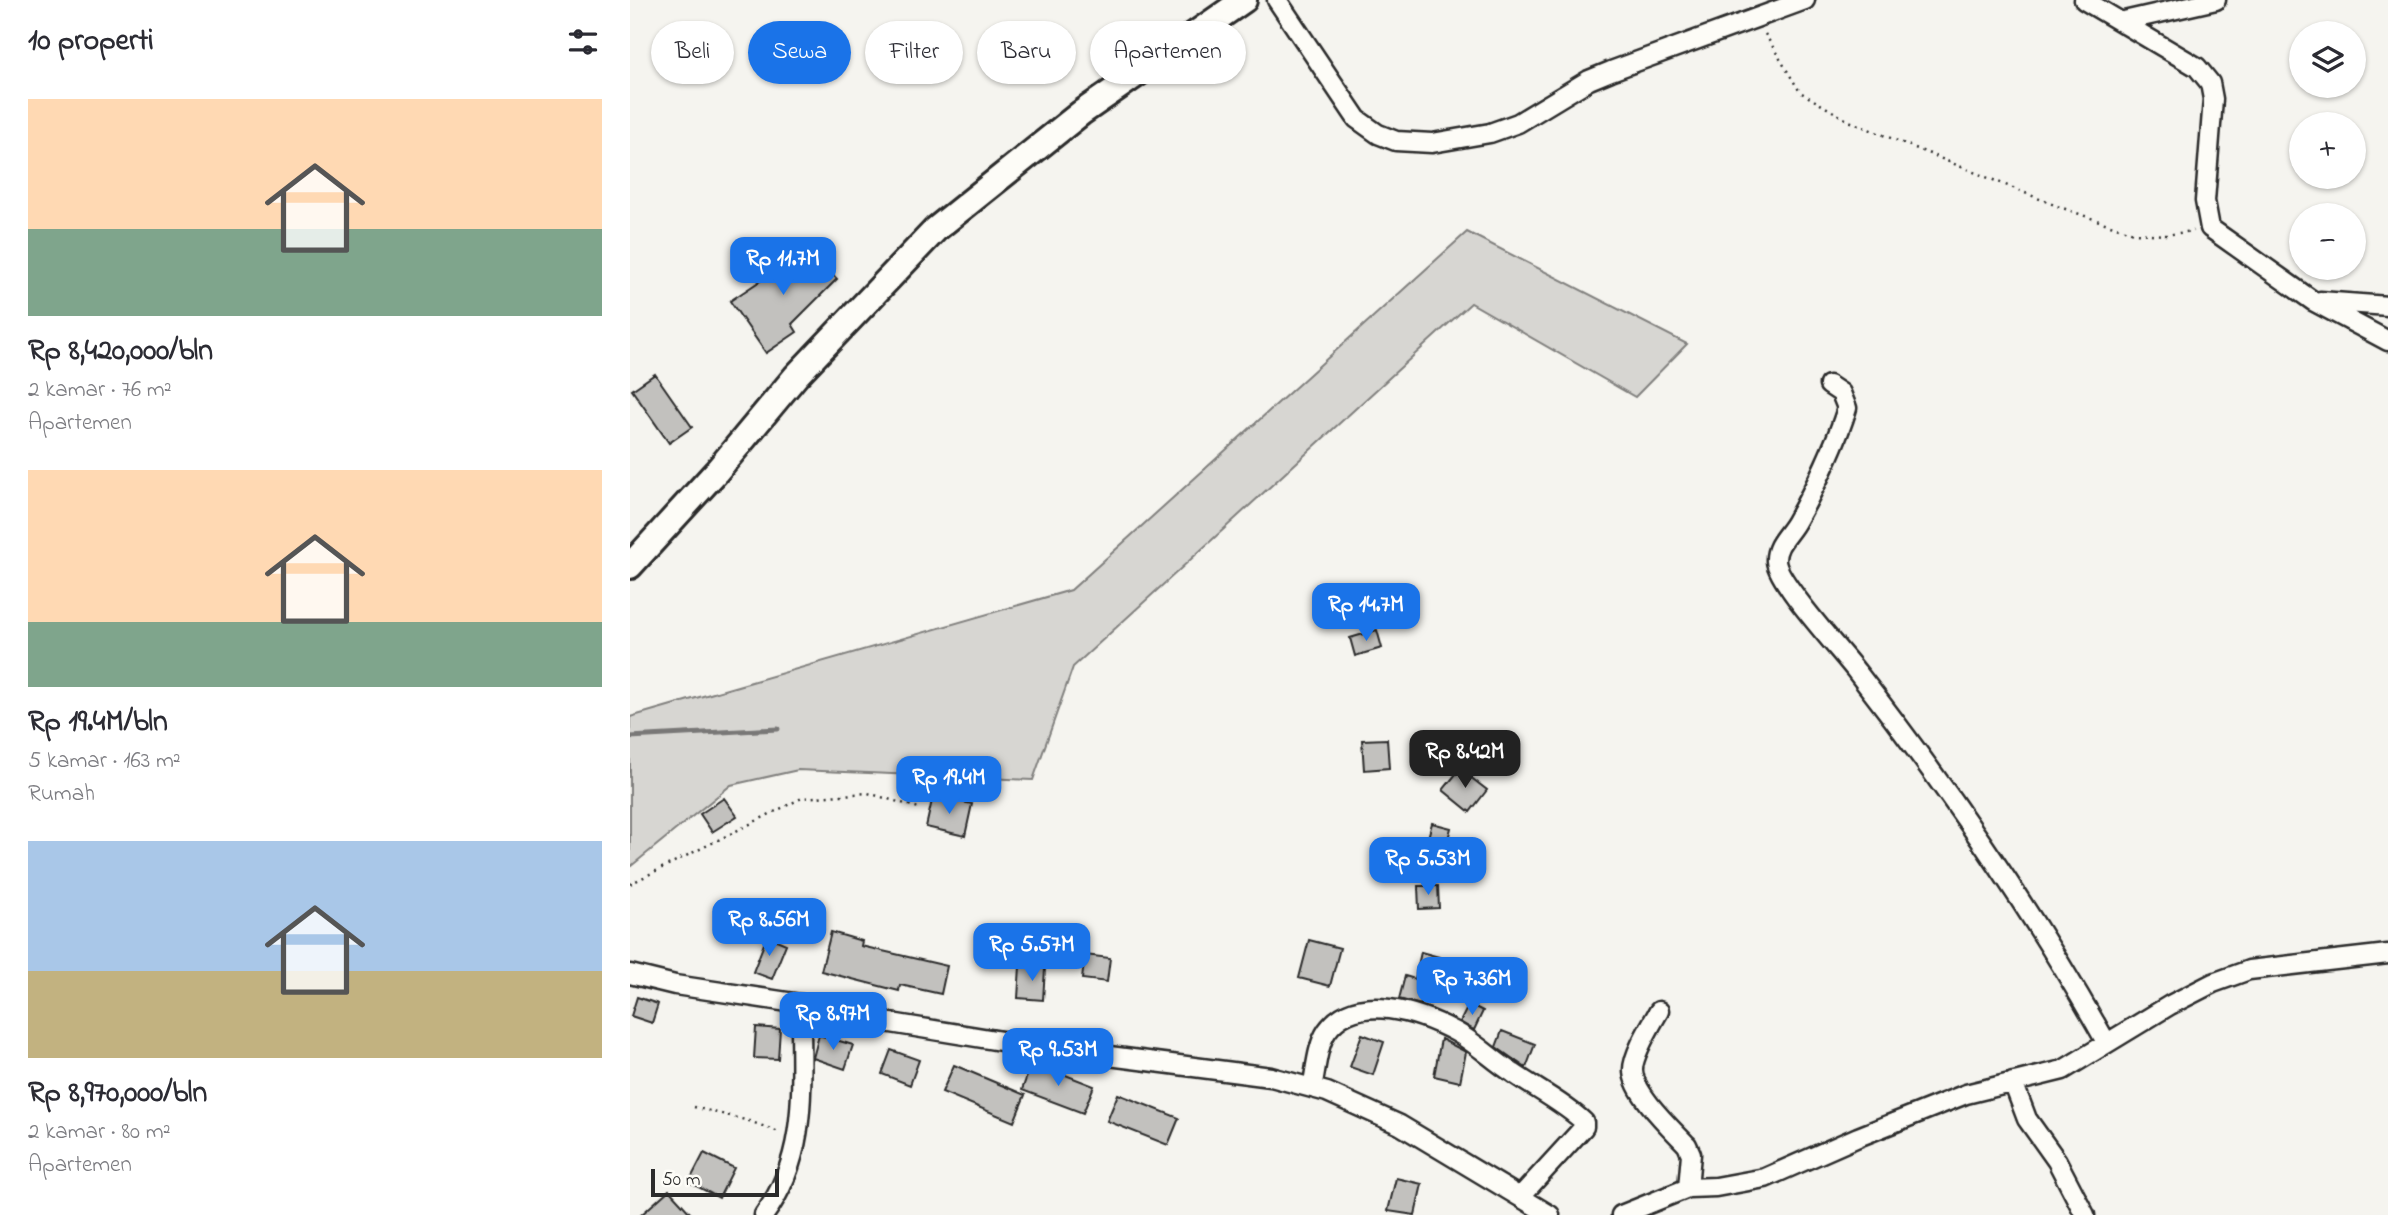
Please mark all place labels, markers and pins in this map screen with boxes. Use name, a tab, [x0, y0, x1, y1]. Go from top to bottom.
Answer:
pin: Rp 11.7M	[711, 238, 855, 297]
pin: Rp 14.7M	[1294, 584, 1438, 643]
pin: Rp 8.42M	[1393, 730, 1537, 790]
pin: Rp 19.4M	[877, 756, 1021, 816]
pin: Rp 5.53M	[1356, 838, 1500, 897]
pin: Rp 8.56M	[697, 898, 841, 958]
pin: Rp 5.57M	[960, 923, 1104, 983]
pin: Rp 7.36M	[1400, 958, 1544, 1017]
pin: Rp 8.97M	[761, 992, 905, 1052]
pin: Rp 9.53M	[986, 1028, 1130, 1088]

